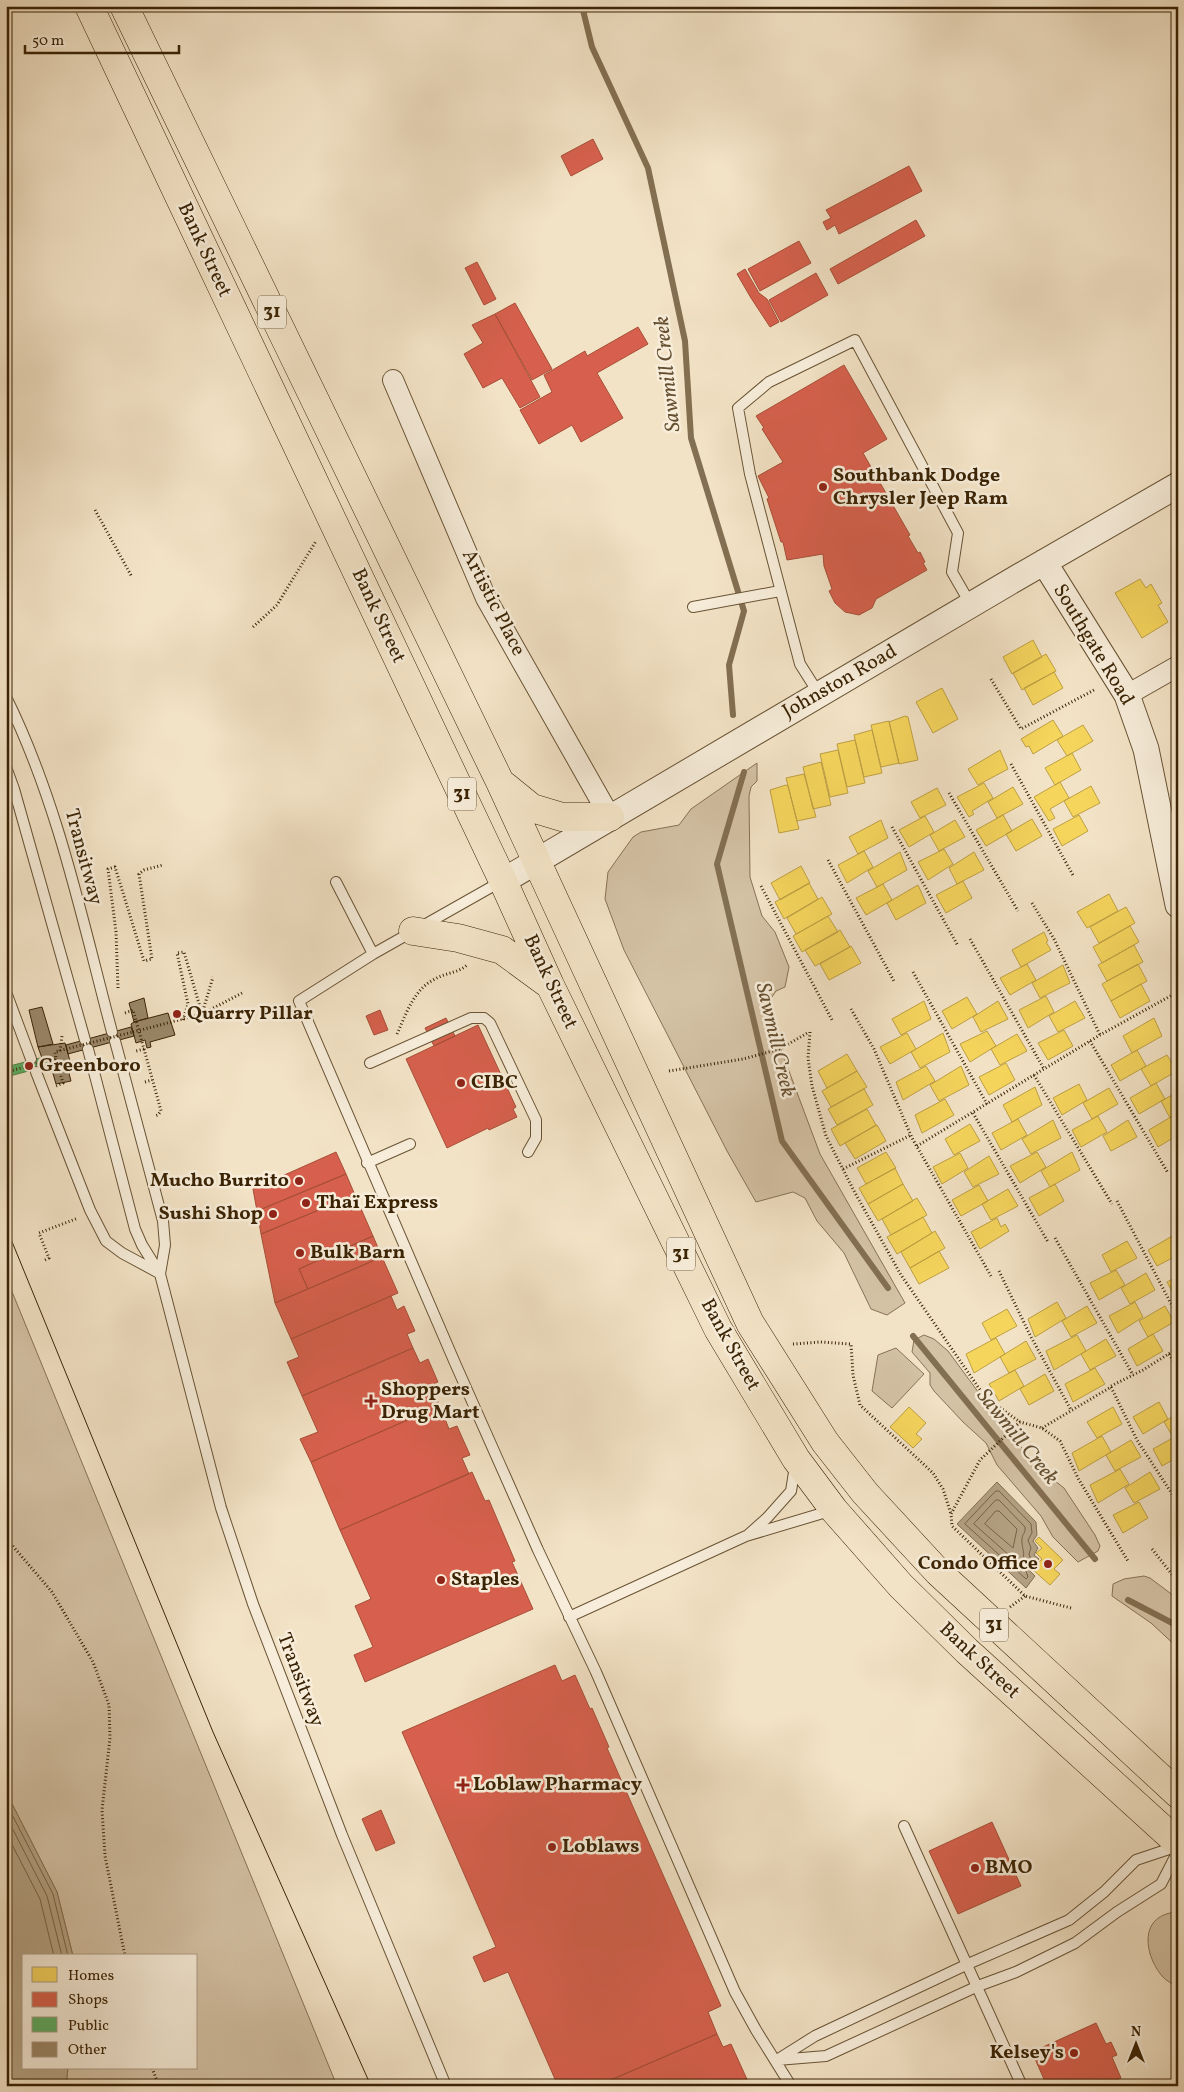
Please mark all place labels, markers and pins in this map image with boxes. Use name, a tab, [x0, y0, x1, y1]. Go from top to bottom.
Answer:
place label: Southbank Dodge Chrysler Jeep Ram	[833, 462, 1008, 513]
marker: Southbank Dodge Chrysler Jeep Ram	[817, 481, 829, 493]
place label: Quarry Pillar	[187, 1000, 313, 1028]
marker: Quarry Pillar	[171, 1008, 183, 1020]
place label: Greenboro	[39, 1052, 141, 1080]
marker: Greenboro	[23, 1060, 35, 1072]
place label: CIBC	[471, 1069, 518, 1097]
marker: CIBC	[455, 1077, 467, 1089]
place label: Mucho Burrito	[150, 1167, 289, 1195]
marker: Mucho Burrito	[293, 1175, 305, 1187]
place label: Thaï Express	[316, 1189, 438, 1217]
marker: Thaï Express	[300, 1197, 312, 1209]
place label: Sushi Shop	[159, 1200, 263, 1228]
marker: Sushi Shop	[267, 1208, 279, 1220]
place label: Bulk Barn	[310, 1239, 406, 1267]
marker: Bulk Barn	[294, 1247, 306, 1259]
place label: Shoppers Drug Mart	[381, 1376, 480, 1427]
marker: Shoppers Drug Mart	[365, 1395, 377, 1407]
place label: Condo Office	[918, 1550, 1038, 1578]
marker: Condo Office	[1042, 1558, 1054, 1570]
place label: Staples	[451, 1566, 519, 1594]
marker: Staples	[435, 1574, 447, 1586]
place label: Loblaw Pharmacy	[473, 1771, 642, 1799]
marker: Loblaw Pharmacy	[457, 1779, 469, 1791]
place label: Loblaws	[562, 1833, 639, 1861]
marker: Loblaws	[546, 1841, 558, 1853]
place label: BMO	[985, 1854, 1032, 1882]
marker: BMO	[969, 1862, 981, 1874]
place label: Kelsey's	[990, 2039, 1064, 2067]
marker: Kelsey's	[1068, 2047, 1080, 2059]

